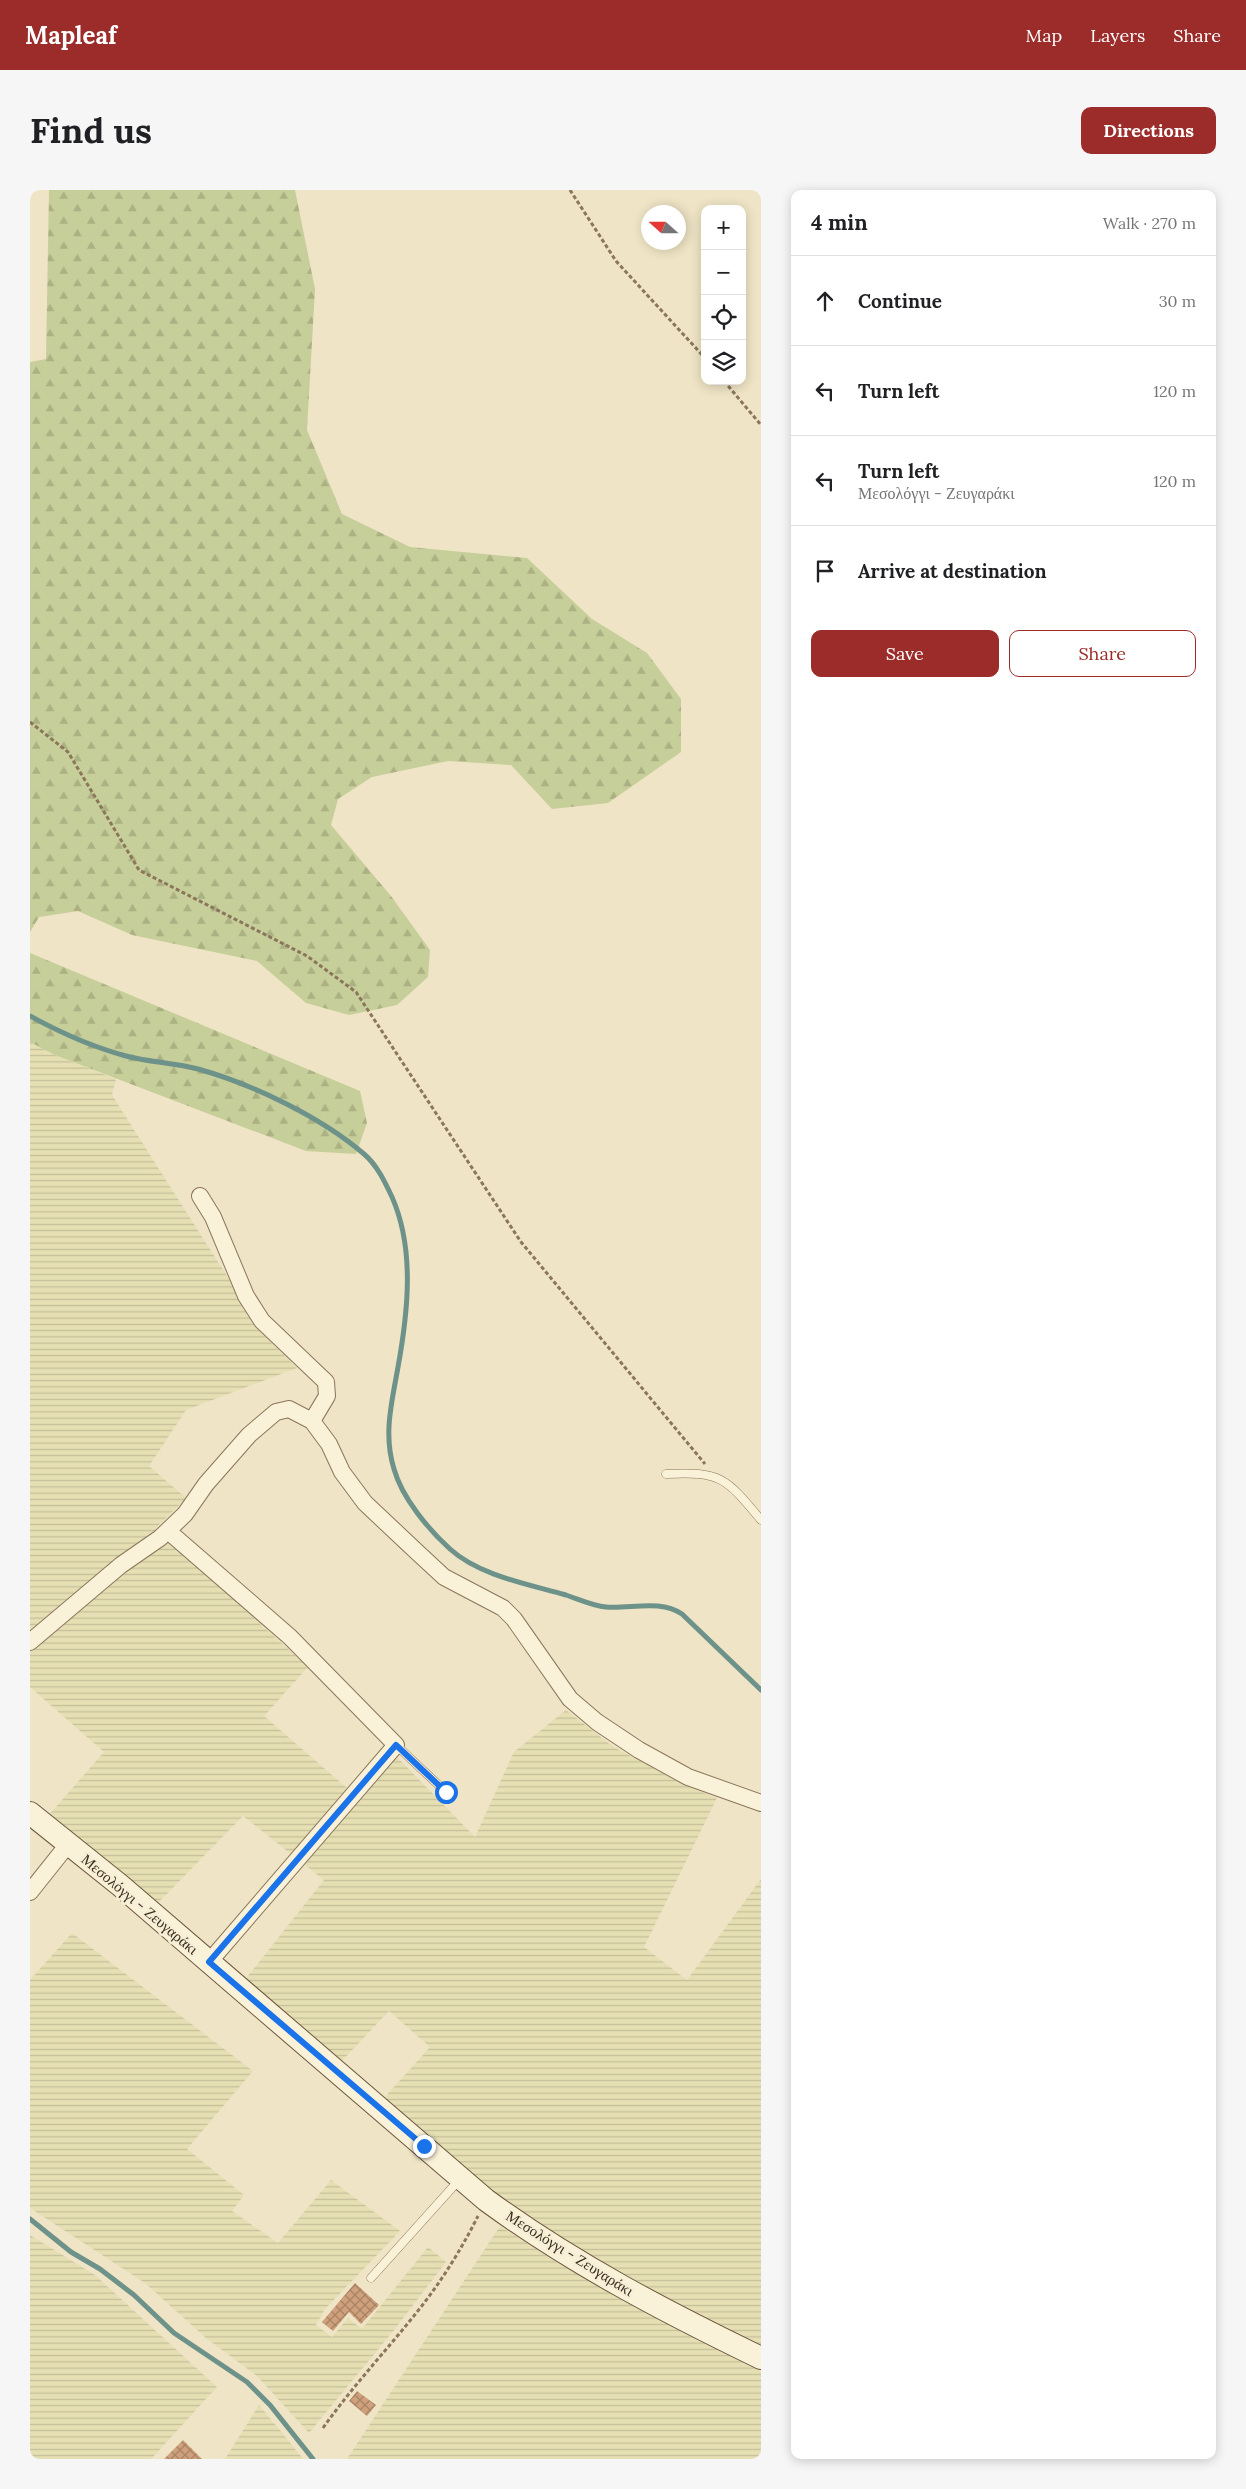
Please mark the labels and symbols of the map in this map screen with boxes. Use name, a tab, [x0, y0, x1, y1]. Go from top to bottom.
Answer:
north arrow	[641, 205, 686, 250]
route start	[435, 1781, 458, 1804]
street label: Μεσολόγγι - Ζευγαράκι	[78, 1850, 202, 1958]
route end	[413, 2135, 436, 2158]
street label: Μεσολόγγι - Ζευγαράκι	[503, 2206, 637, 2300]

